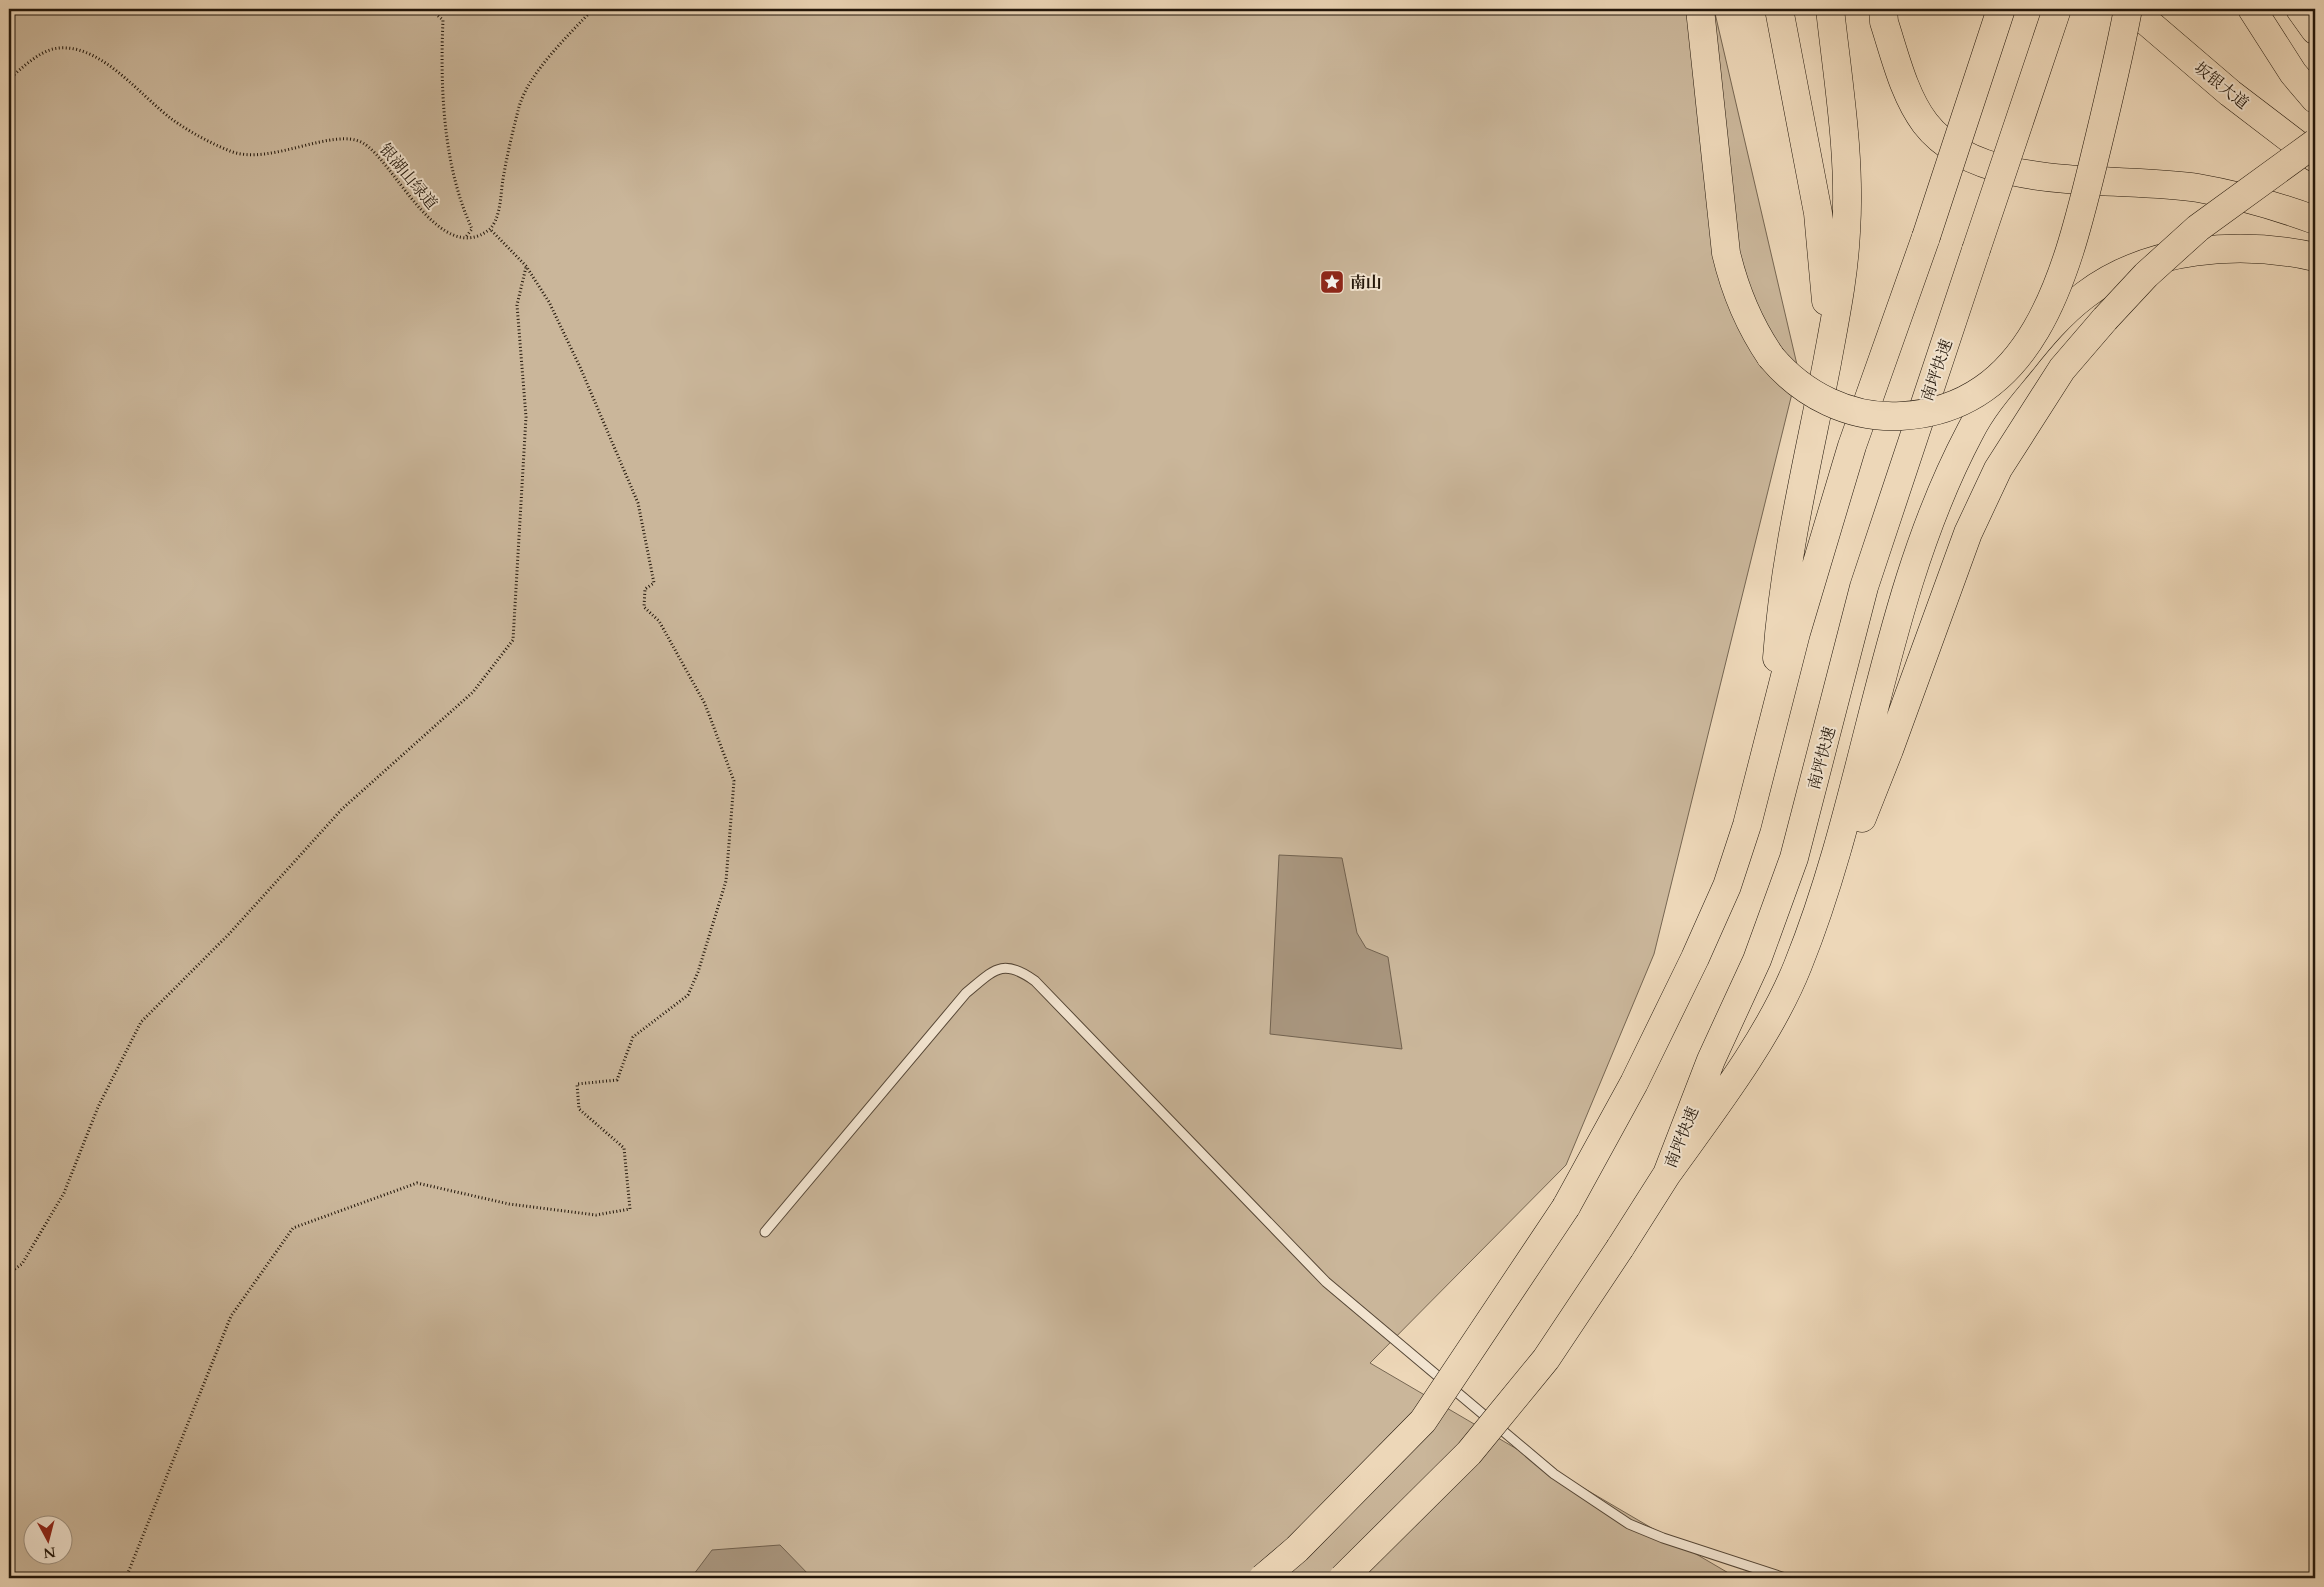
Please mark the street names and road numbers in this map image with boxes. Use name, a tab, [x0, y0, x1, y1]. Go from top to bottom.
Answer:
street label: 坂银大道	[2190, 57, 2253, 114]
street label: 银湖山绿道	[374, 139, 442, 214]
street label: 南坪快速	[1916, 336, 1958, 404]
street label: 南坪快速	[1803, 724, 1841, 792]
street label: 南坪快速	[1660, 1104, 1704, 1171]

